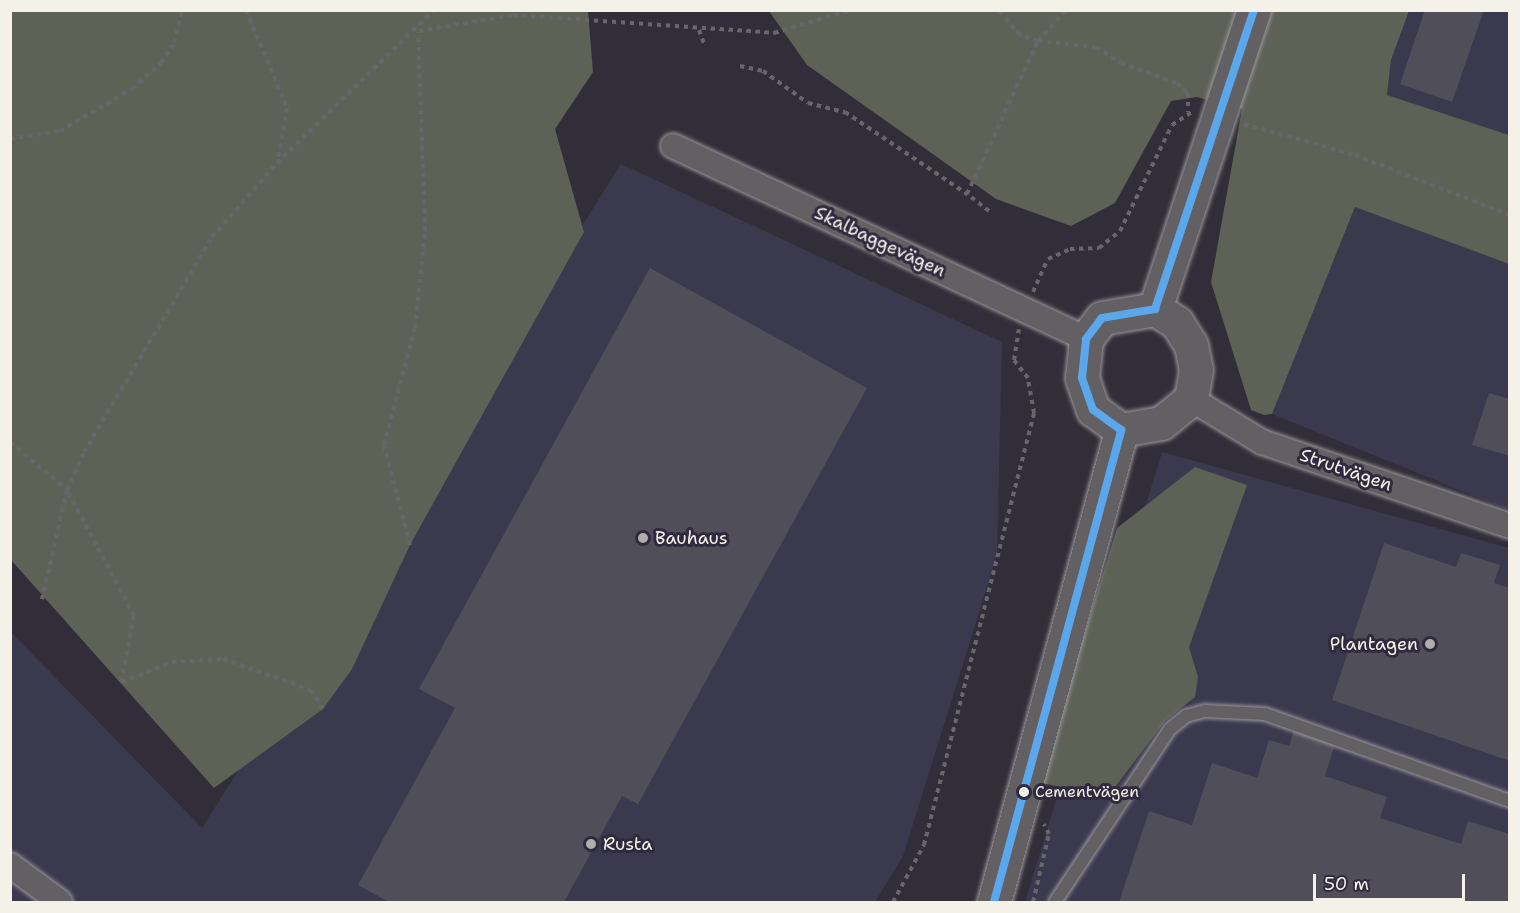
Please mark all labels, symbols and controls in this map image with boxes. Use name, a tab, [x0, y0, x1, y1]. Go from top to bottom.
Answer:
street label: Skalbaggevägen	[811, 202, 949, 282]
street label: Strutvägen	[1297, 444, 1395, 496]
place label: Bauhaus	[655, 527, 728, 549]
marker: Bauhaus	[636, 531, 650, 545]
place label: Plantagen	[1330, 633, 1418, 655]
marker: Plantagen	[1423, 637, 1437, 651]
place label: Cementvägen	[1035, 782, 1139, 802]
marker: Cementvägen	[1018, 786, 1030, 798]
place label: Rusta	[603, 833, 652, 855]
marker: Rusta	[584, 837, 598, 851]
scale bar	[1316, 862, 1468, 900]
text: 50 m	[1324, 872, 1369, 896]

